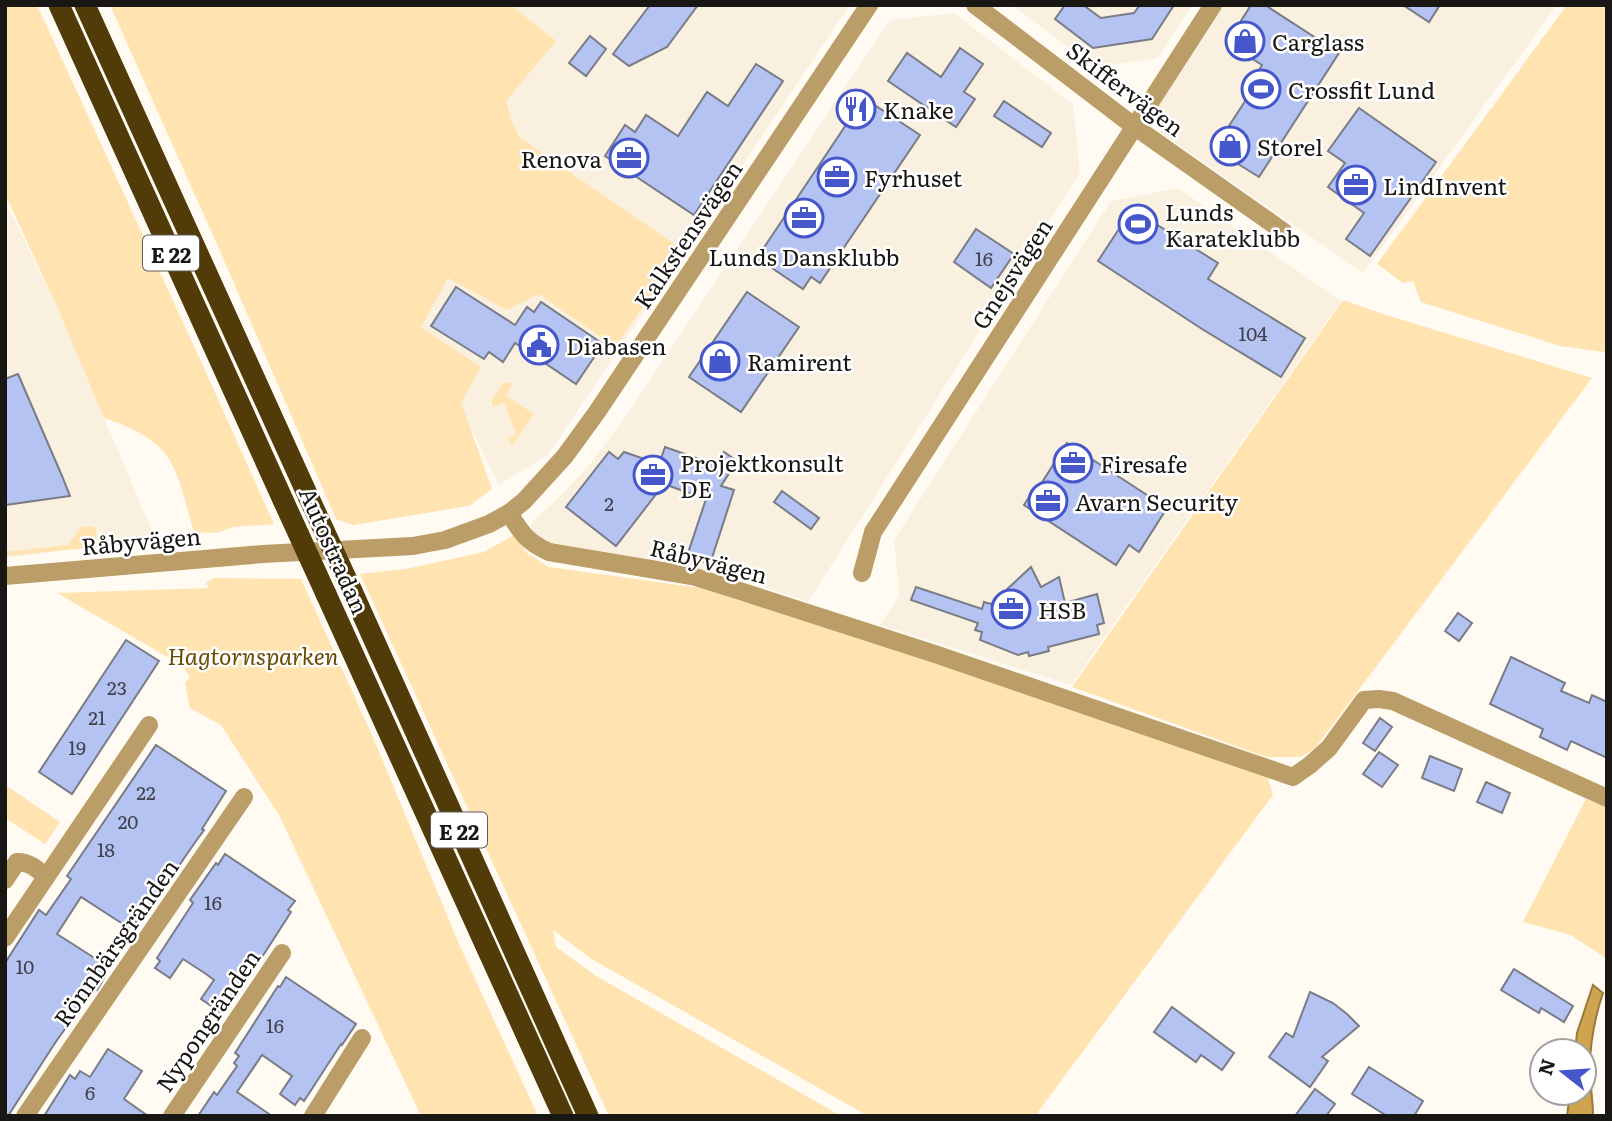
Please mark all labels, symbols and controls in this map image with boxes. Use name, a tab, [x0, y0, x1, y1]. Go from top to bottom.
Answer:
shop icon: Carglass	[1224, 20, 1266, 62]
place label: Carglass	[1272, 24, 1364, 58]
street label: Skiffervägen	[1060, 33, 1192, 143]
sports icon: Crossfit Lund	[1240, 68, 1282, 110]
place label: Crossfit Lund	[1288, 72, 1435, 106]
restaurant icon: Knake	[835, 88, 877, 130]
place label: Knake	[883, 92, 954, 126]
shop icon: Storel	[1209, 125, 1251, 167]
place label: Storel	[1257, 129, 1323, 163]
office icon: Renova	[608, 137, 650, 179]
place label: Renova	[520, 141, 603, 175]
street label: Kalkstensvägen	[625, 153, 749, 315]
office icon: Fyrhuset	[816, 156, 858, 198]
place label: Fyrhuset	[864, 160, 963, 194]
office icon: LindInvent	[1335, 164, 1377, 206]
place label: LindInvent	[1383, 168, 1507, 202]
place label: Lunds Karateklubb	[1165, 194, 1300, 254]
office icon: Lunds Dansklubb	[783, 197, 825, 239]
sports icon: Lunds Karateklubb	[1117, 203, 1159, 245]
street label: Gnejsvägen	[962, 211, 1060, 335]
road number: E 22	[143, 236, 199, 270]
place label: Lunds Dansklubb	[709, 239, 899, 273]
house number: 16	[975, 244, 993, 272]
house number: 104	[1238, 319, 1268, 347]
public building icon: Diabasen	[518, 324, 560, 366]
place label: Diabasen	[566, 328, 666, 362]
shop icon: Ramirent	[699, 340, 741, 382]
place label: Ramirent	[747, 344, 852, 378]
office icon: Firesafe	[1052, 442, 1094, 484]
place label: Projektkonsult DE	[680, 445, 844, 505]
place label: Firesafe	[1100, 446, 1187, 480]
office icon: Projektkonsult DE	[632, 454, 674, 496]
office icon: Avarn Security	[1027, 480, 1069, 522]
street label: Autostradan	[292, 481, 378, 619]
place label: Avarn Security	[1075, 484, 1239, 518]
house number: 2	[604, 489, 614, 517]
street label: Råbyvägen	[80, 518, 202, 562]
street label: Råbyvägen	[647, 529, 771, 591]
office icon: HSB	[990, 588, 1032, 630]
place label: HSB	[1038, 592, 1086, 626]
park label: Hagtornsparken	[167, 638, 339, 672]
house number: 23	[107, 673, 127, 701]
house number: 21	[88, 703, 106, 731]
house number: 19	[68, 733, 86, 761]
house number: 22	[136, 778, 156, 806]
house number: 20	[118, 807, 138, 835]
road number: E 22	[431, 812, 487, 848]
house number: 18	[97, 835, 115, 863]
street label: Rönnbärsgränden	[44, 851, 186, 1033]
house number: 16	[204, 888, 222, 916]
street label: Nypongränden	[147, 942, 267, 1098]
house number: 10	[16, 952, 34, 980]
house number: 16	[266, 1011, 284, 1039]
north arrow	[1528, 1037, 1598, 1107]
text: N	[1530, 1055, 1562, 1078]
house number: 6	[85, 1078, 95, 1106]

